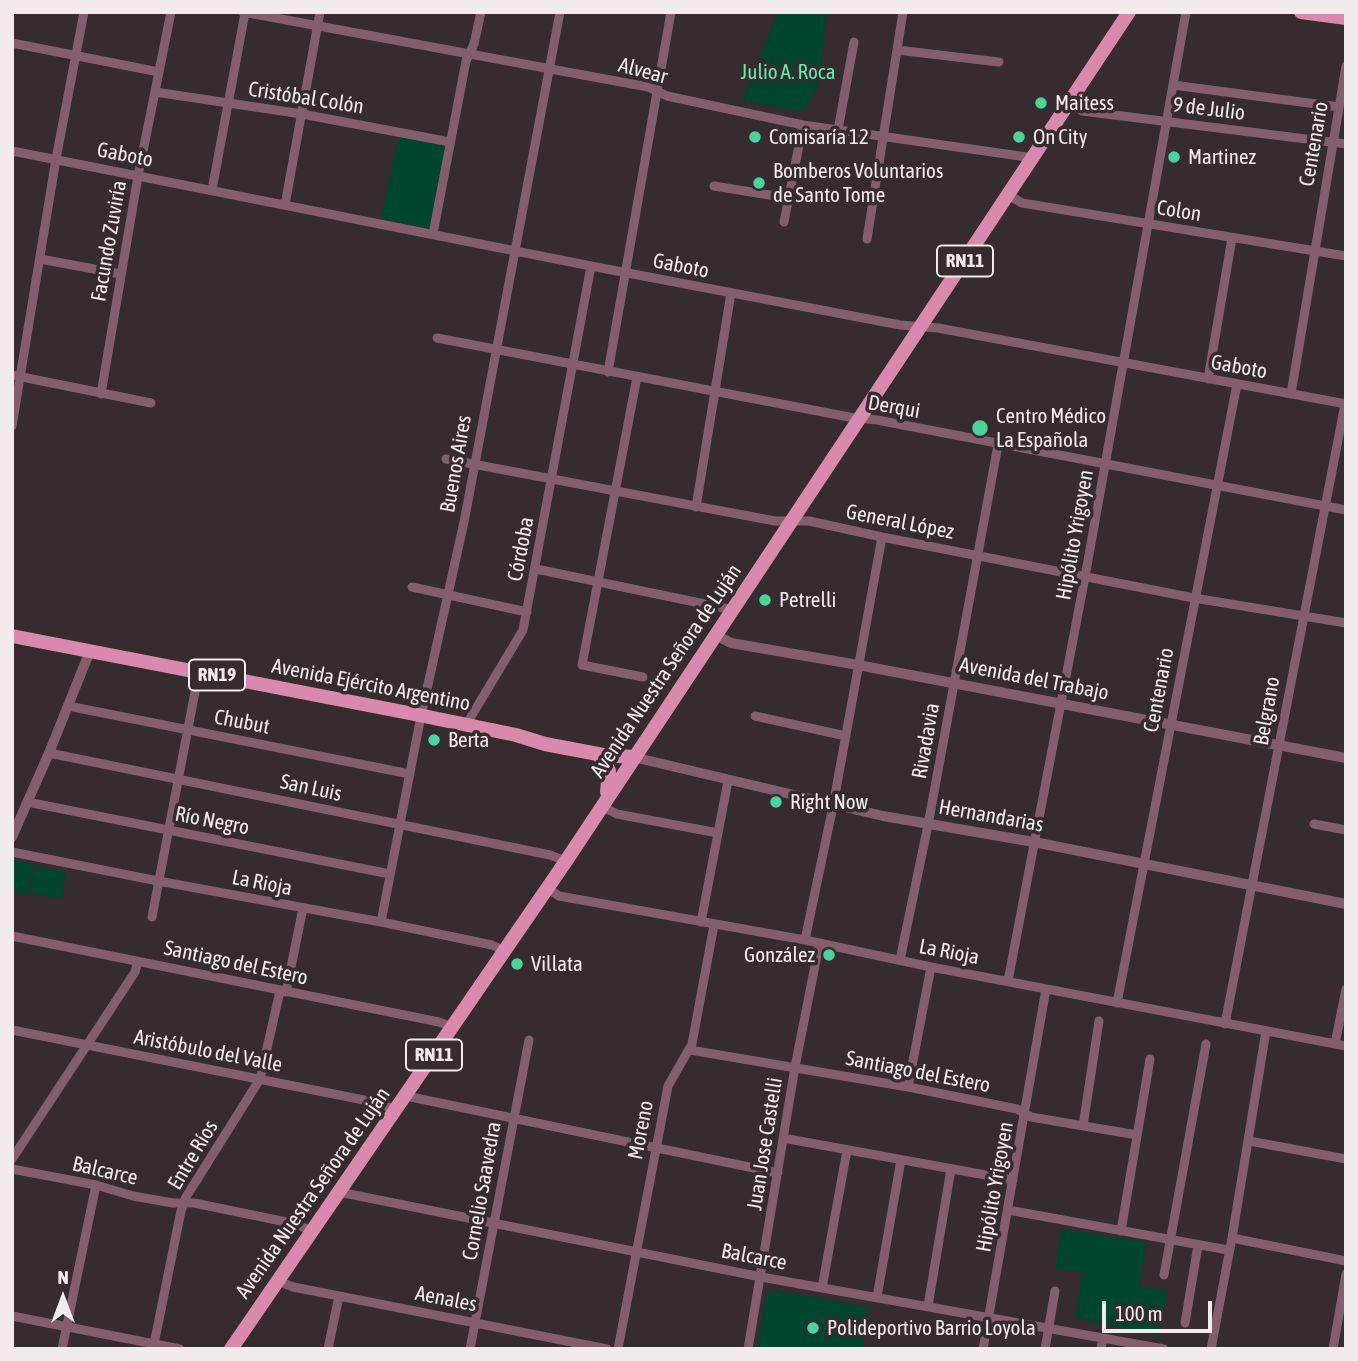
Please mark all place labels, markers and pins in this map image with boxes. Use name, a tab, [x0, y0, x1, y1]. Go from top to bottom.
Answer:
place label: Maitess	[1055, 90, 1114, 116]
marker: Maitess	[1033, 95, 1049, 111]
place label: Comisaría 12	[769, 124, 869, 150]
place label: On City	[1033, 124, 1087, 150]
marker: Comisaría 12	[747, 129, 763, 145]
marker: On City	[1011, 129, 1027, 145]
place label: Martinez	[1188, 144, 1256, 170]
marker: Martinez	[1166, 149, 1182, 165]
place label: Bomberos Voluntarios de Santo Tome	[773, 158, 943, 208]
marker: Bomberos Voluntarios de Santo Tome	[751, 175, 767, 191]
place label: Centro Médico La Española	[996, 403, 1106, 453]
marker: Centro Médico La Española	[970, 418, 990, 438]
place label: Petrelli	[779, 587, 836, 613]
marker: Petrelli	[757, 592, 773, 608]
place label: Berta	[448, 727, 489, 753]
marker: Berta	[426, 732, 442, 748]
place label: Right Now	[790, 789, 868, 815]
marker: Right Now	[768, 794, 784, 810]
place label: González	[744, 942, 815, 968]
marker: González	[821, 947, 837, 963]
place label: Villata	[531, 951, 583, 977]
marker: Villata	[509, 956, 525, 972]
place label: Polideportivo Barrio Loyola	[827, 1315, 1036, 1341]
marker: Polideportivo Barrio Loyola	[805, 1320, 821, 1336]

